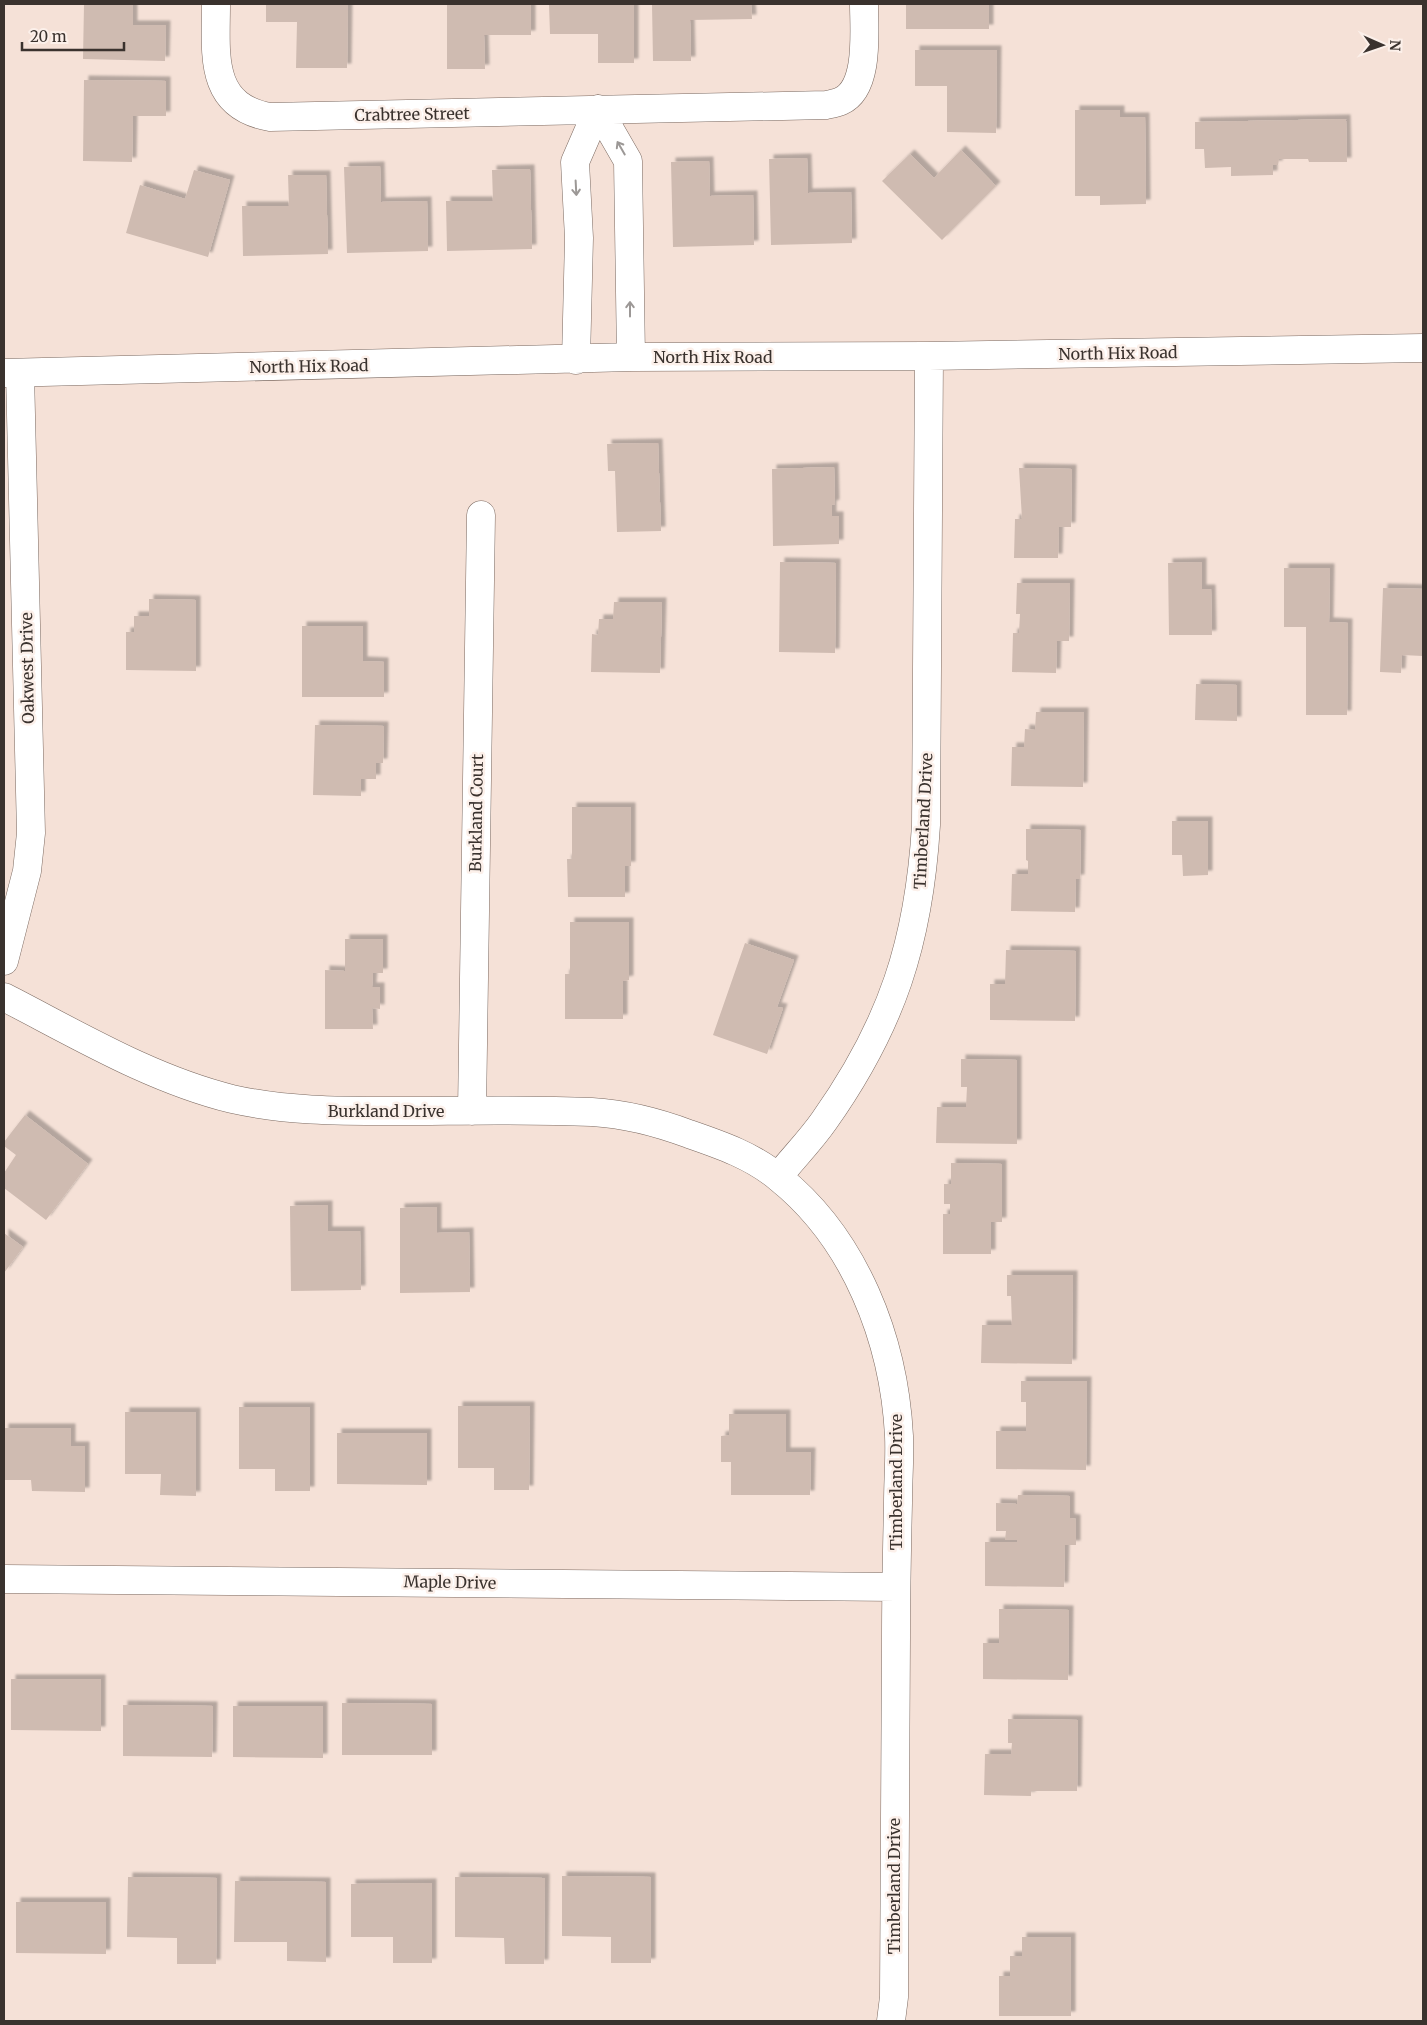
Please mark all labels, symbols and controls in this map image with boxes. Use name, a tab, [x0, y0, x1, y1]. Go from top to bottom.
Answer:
scale bar	[22, 20, 125, 52]
north arrow	[1357, 20, 1407, 70]
text: 20 m	[30, 27, 67, 46]
text: N	[1386, 40, 1404, 51]
street label: Crabtree Street	[354, 103, 470, 125]
one-way arrow	[615, 142, 625, 156]
one-way arrow	[572, 180, 581, 196]
one-way arrow	[625, 301, 635, 317]
street label: North Hix Road	[1058, 342, 1178, 364]
street label: North Hix Road	[653, 347, 773, 367]
street label: North Hix Road	[249, 355, 369, 377]
street label: Oakwest Drive	[16, 612, 38, 724]
street label: Timberland Drive	[909, 752, 937, 890]
street label: Burkland Court	[465, 753, 487, 872]
street label: Burkland Drive	[328, 1101, 444, 1121]
street label: Timberland Drive	[886, 1414, 906, 1550]
street label: Maple Drive	[404, 1571, 496, 1593]
street label: Timberland Drive	[884, 1818, 904, 1954]

